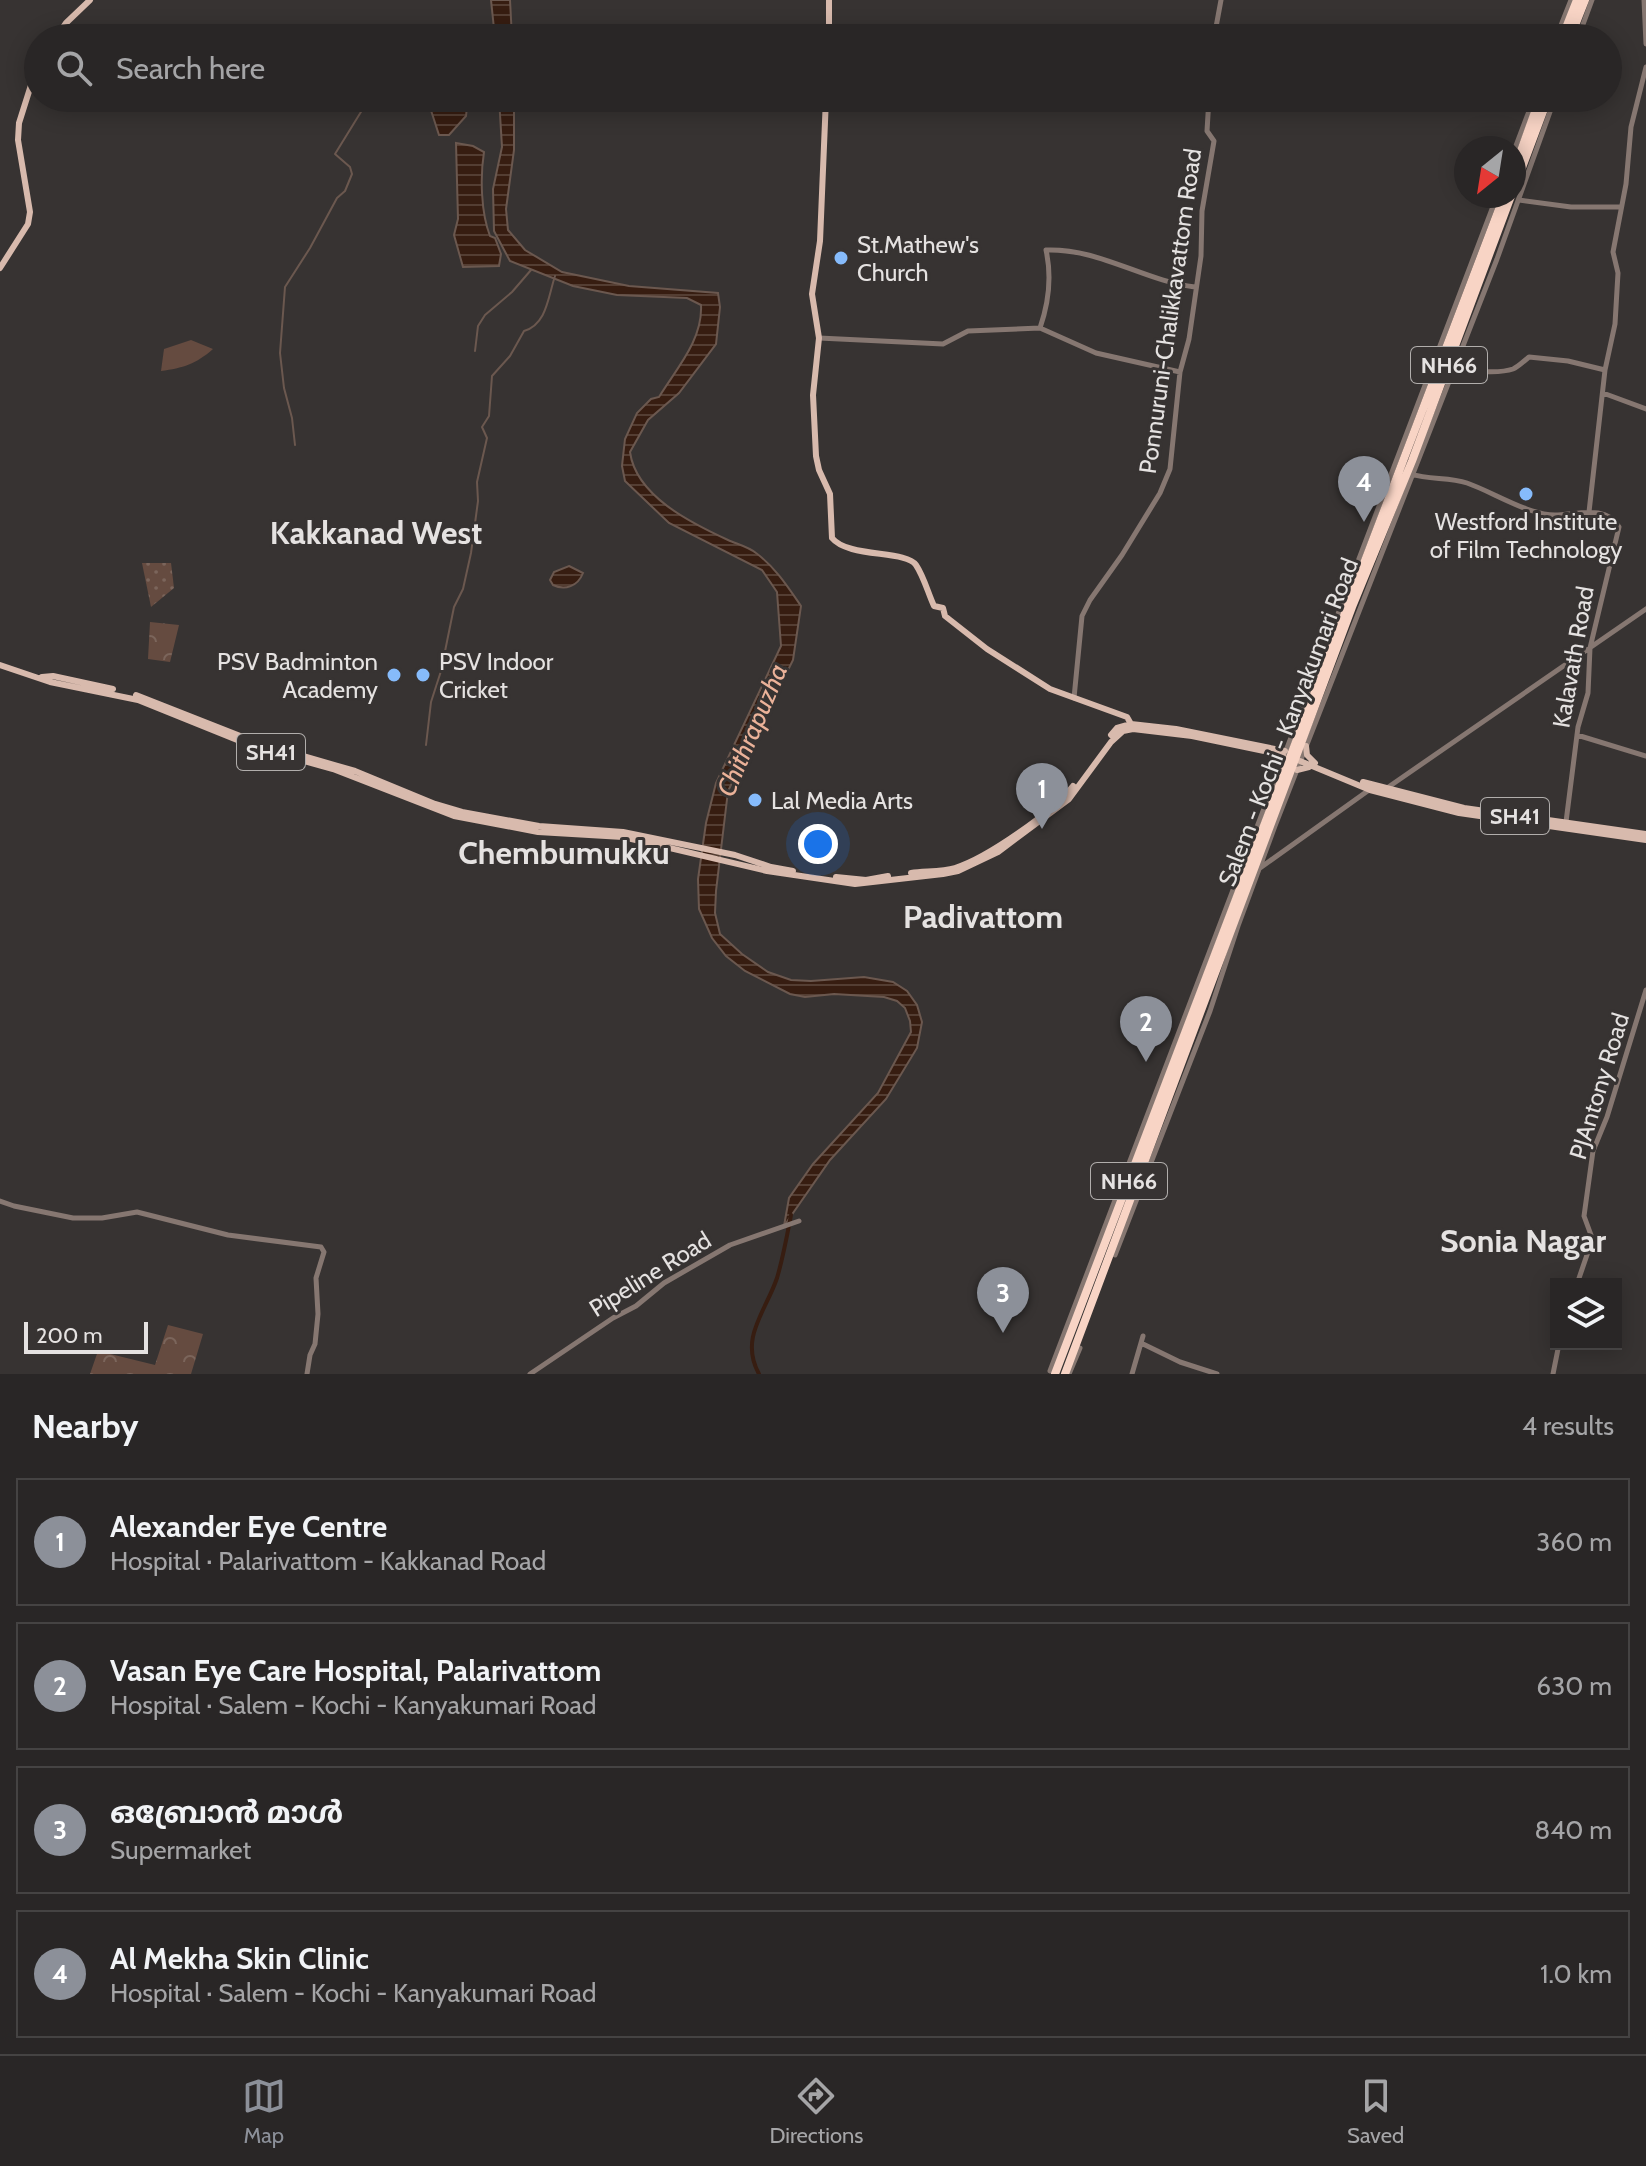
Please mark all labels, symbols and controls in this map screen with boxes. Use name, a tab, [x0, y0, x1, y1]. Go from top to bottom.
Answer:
search box	[24, 24, 1622, 112]
icon: search	[52, 46, 96, 90]
text: Search here	[116, 50, 265, 87]
north arrow	[1454, 136, 1526, 208]
street label: Ponnuruni-Chalikkavattom Road	[1133, 147, 1207, 475]
place label: St.Mathew's Church	[857, 230, 979, 287]
marker: St.Mathew's Church	[832, 249, 850, 267]
road number: NH66	[1411, 347, 1487, 383]
pin: 4	[1338, 456, 1390, 522]
marker: Westford Institute of Film Technology	[1517, 485, 1535, 503]
place label: Westford Institute of Film Technology	[1430, 507, 1622, 564]
district label: Kakkanad West	[270, 513, 482, 552]
street label: Salem - Kochi - Kanyakumari Road	[1212, 554, 1364, 890]
street label: Kalavath Road	[1546, 584, 1600, 730]
place label: PSV Badminton Academy	[217, 647, 378, 704]
place label: PSV Indoor Cricket	[439, 647, 554, 704]
water label: Chithrapuzha	[710, 659, 794, 801]
marker: PSV Badminton Academy	[385, 666, 403, 684]
marker: PSV Indoor Cricket	[414, 666, 432, 684]
road number: SH41	[237, 734, 305, 770]
pin: 1	[1016, 763, 1068, 829]
place label: Lal Media Arts	[771, 786, 913, 815]
marker: Lal Media Arts	[746, 791, 764, 809]
road number: SH41	[1481, 798, 1549, 834]
your location	[798, 824, 838, 864]
district label: Chembumukku	[458, 833, 670, 872]
district label: Padivattom	[903, 897, 1063, 936]
pin: 2	[1120, 996, 1172, 1062]
street label: PJAntony Road	[1563, 1009, 1635, 1163]
road number: NH66	[1091, 1163, 1167, 1199]
district label: Sonia Nagar	[1440, 1221, 1606, 1260]
street label: Pipeline Road	[584, 1225, 716, 1323]
pin: 3	[977, 1267, 1029, 1333]
map controls	[1550, 1278, 1622, 1350]
button: layers	[1550, 1278, 1622, 1350]
scale bar	[24, 1318, 148, 1354]
text: 200 m	[36, 1322, 102, 1349]
text: Nearby	[32, 1405, 139, 1447]
text: 4 results	[1522, 1410, 1614, 1442]
text: Alexander Eye Centre	[110, 1508, 387, 1545]
text: 1	[55, 1526, 65, 1558]
text: 360 m	[1536, 1526, 1612, 1558]
text: Hospital · Palarivattom - Kakkanad Road	[110, 1545, 546, 1577]
text: Vasan Eye Care Hospital, Palarivattom	[110, 1652, 601, 1689]
text: 2	[53, 1670, 67, 1702]
text: 630 m	[1536, 1670, 1612, 1702]
text: Hospital · Salem - Kochi - Kanyakumari Road	[110, 1689, 596, 1721]
text: ഒബ്രോൻ മാൾ	[110, 1794, 343, 1831]
text: 3	[53, 1814, 67, 1846]
text: 840 m	[1534, 1814, 1612, 1846]
text: Supermarket	[110, 1834, 251, 1866]
text: Al Mekha Skin Clinic	[110, 1940, 369, 1977]
text: 4	[52, 1958, 68, 1990]
text: 1.0 km	[1540, 1958, 1612, 1990]
text: Hospital · Salem - Kochi - Kanyakumari Road	[110, 1977, 596, 2009]
tab: Map	[242, 2074, 286, 2149]
tab: Directions	[769, 2074, 863, 2149]
tab: Saved	[1347, 2074, 1404, 2149]

